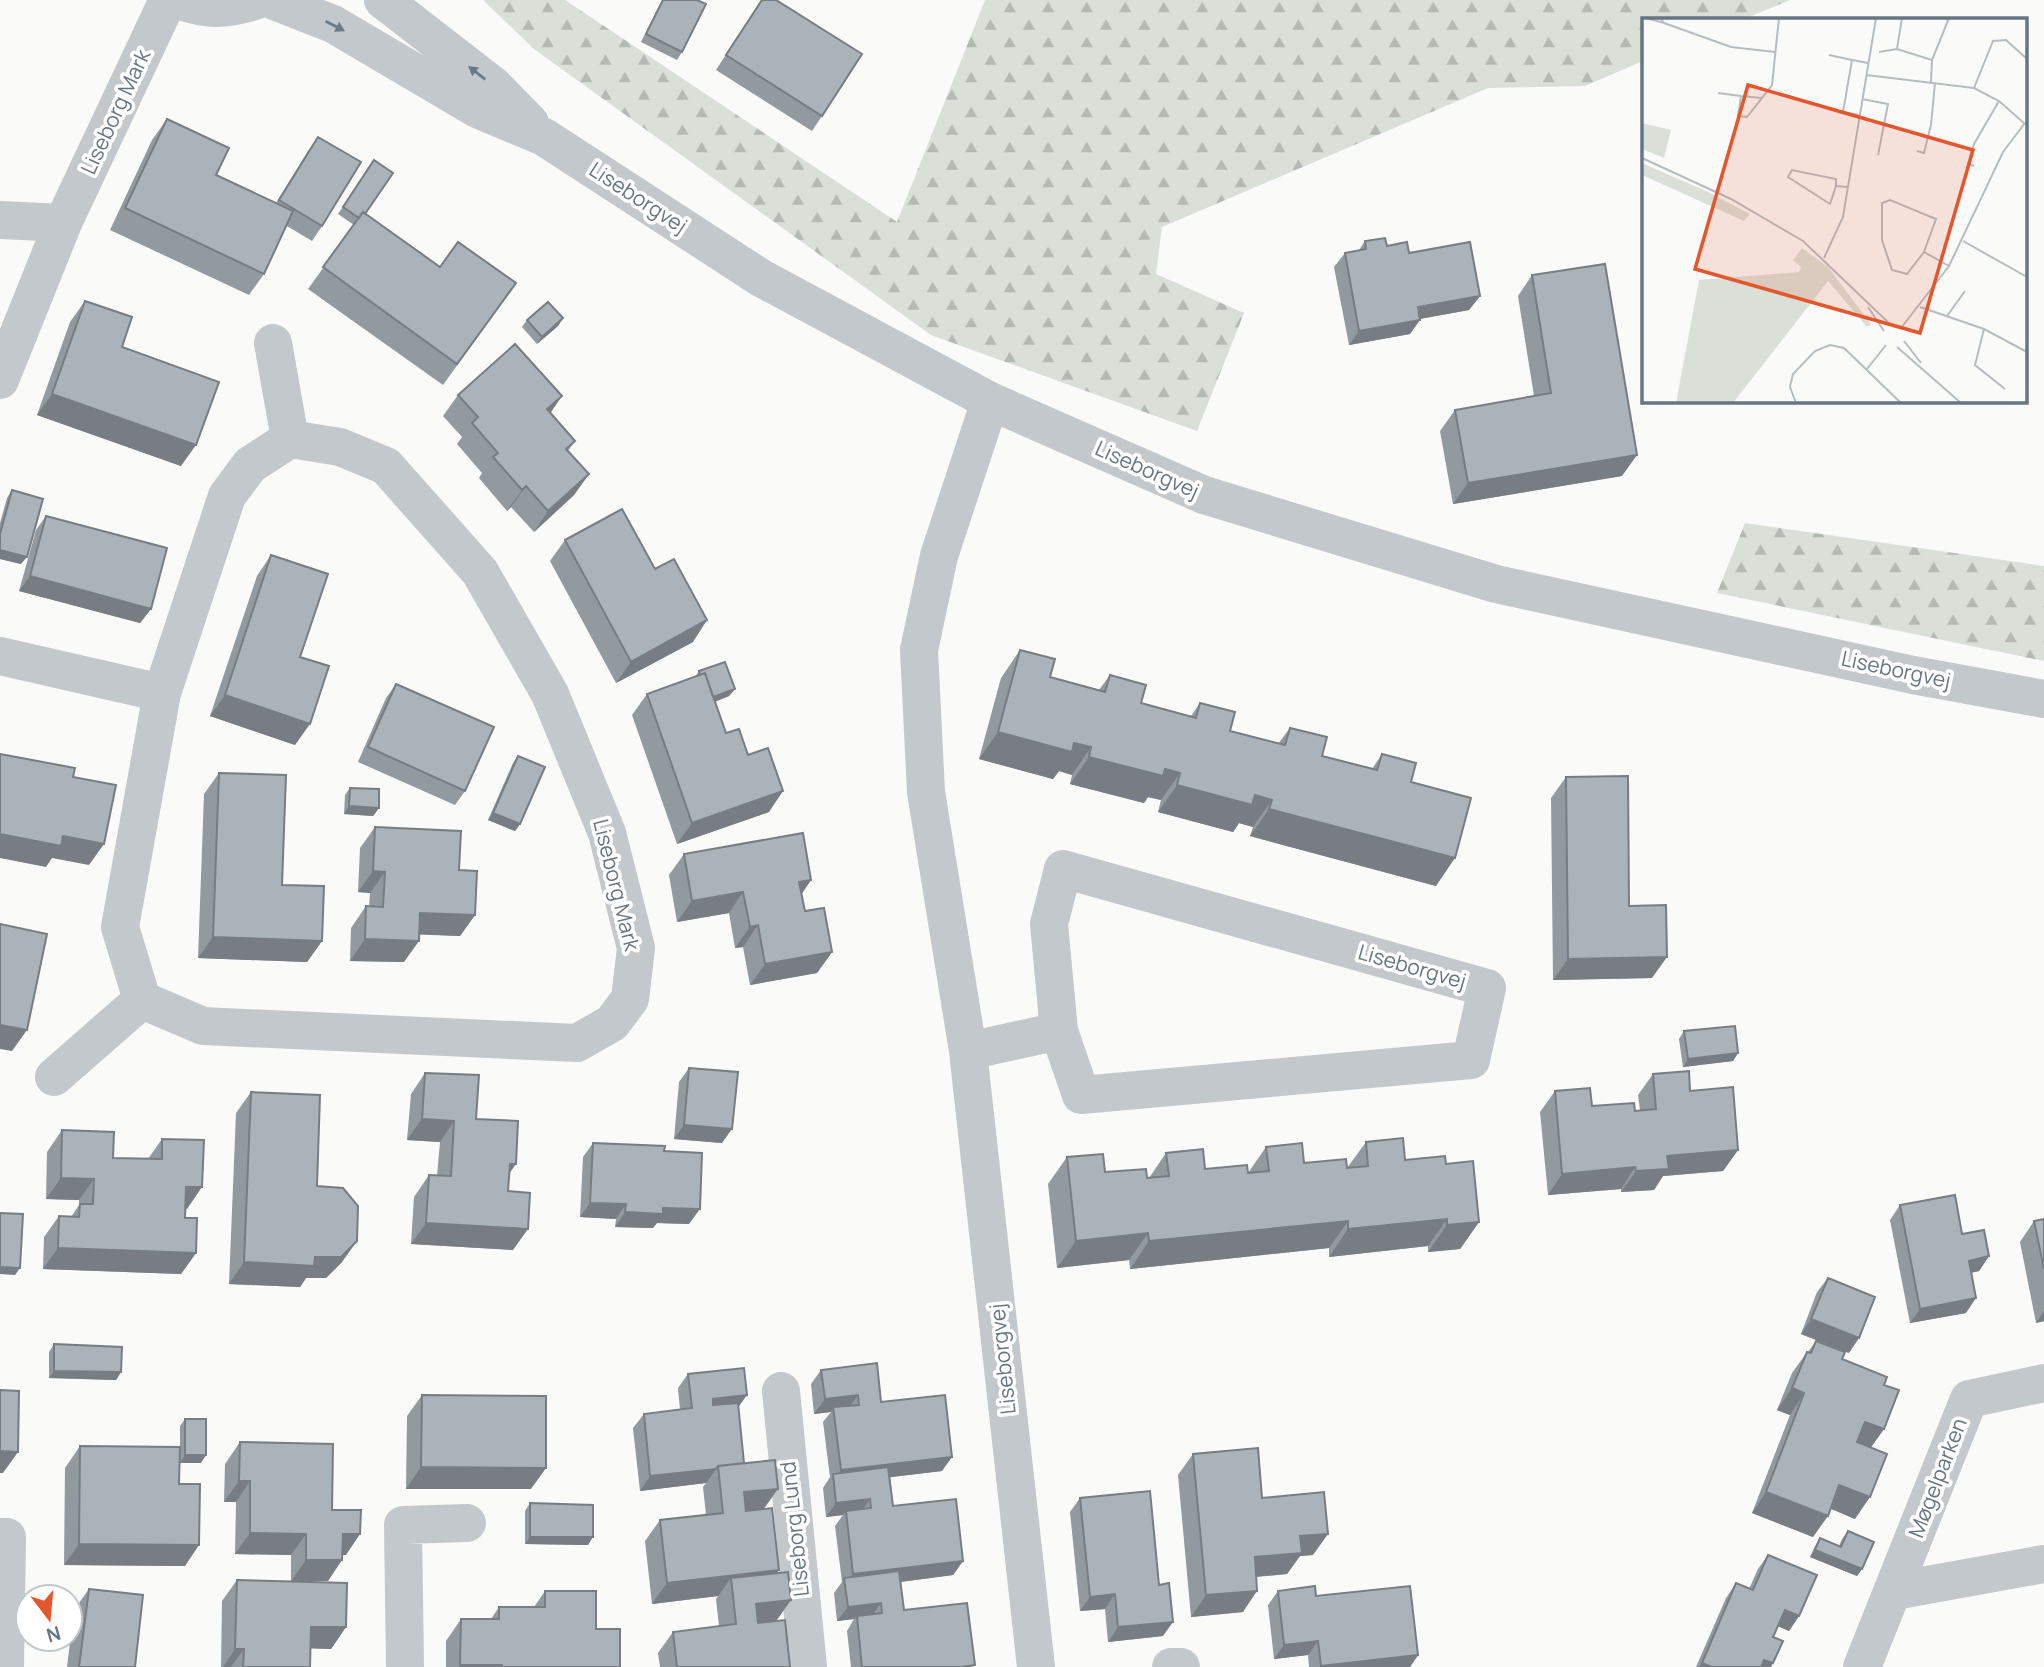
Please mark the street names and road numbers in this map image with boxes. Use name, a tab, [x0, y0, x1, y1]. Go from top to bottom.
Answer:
street label: Liseborg Mark	[74, 44, 157, 179]
street label: Liseborgvej	[584, 155, 693, 239]
street label: Liseborgvej	[1091, 434, 1204, 504]
street label: Liseborgvej	[1839, 644, 1953, 694]
street label: Liseborg Mark	[587, 816, 647, 954]
street label: Liseborgvej	[1355, 937, 1470, 995]
street label: Liseborgvej	[982, 1302, 1022, 1416]
street label: Møgelparken	[1901, 1414, 1973, 1541]
street label: Liseborg Lund	[773, 1460, 815, 1598]

